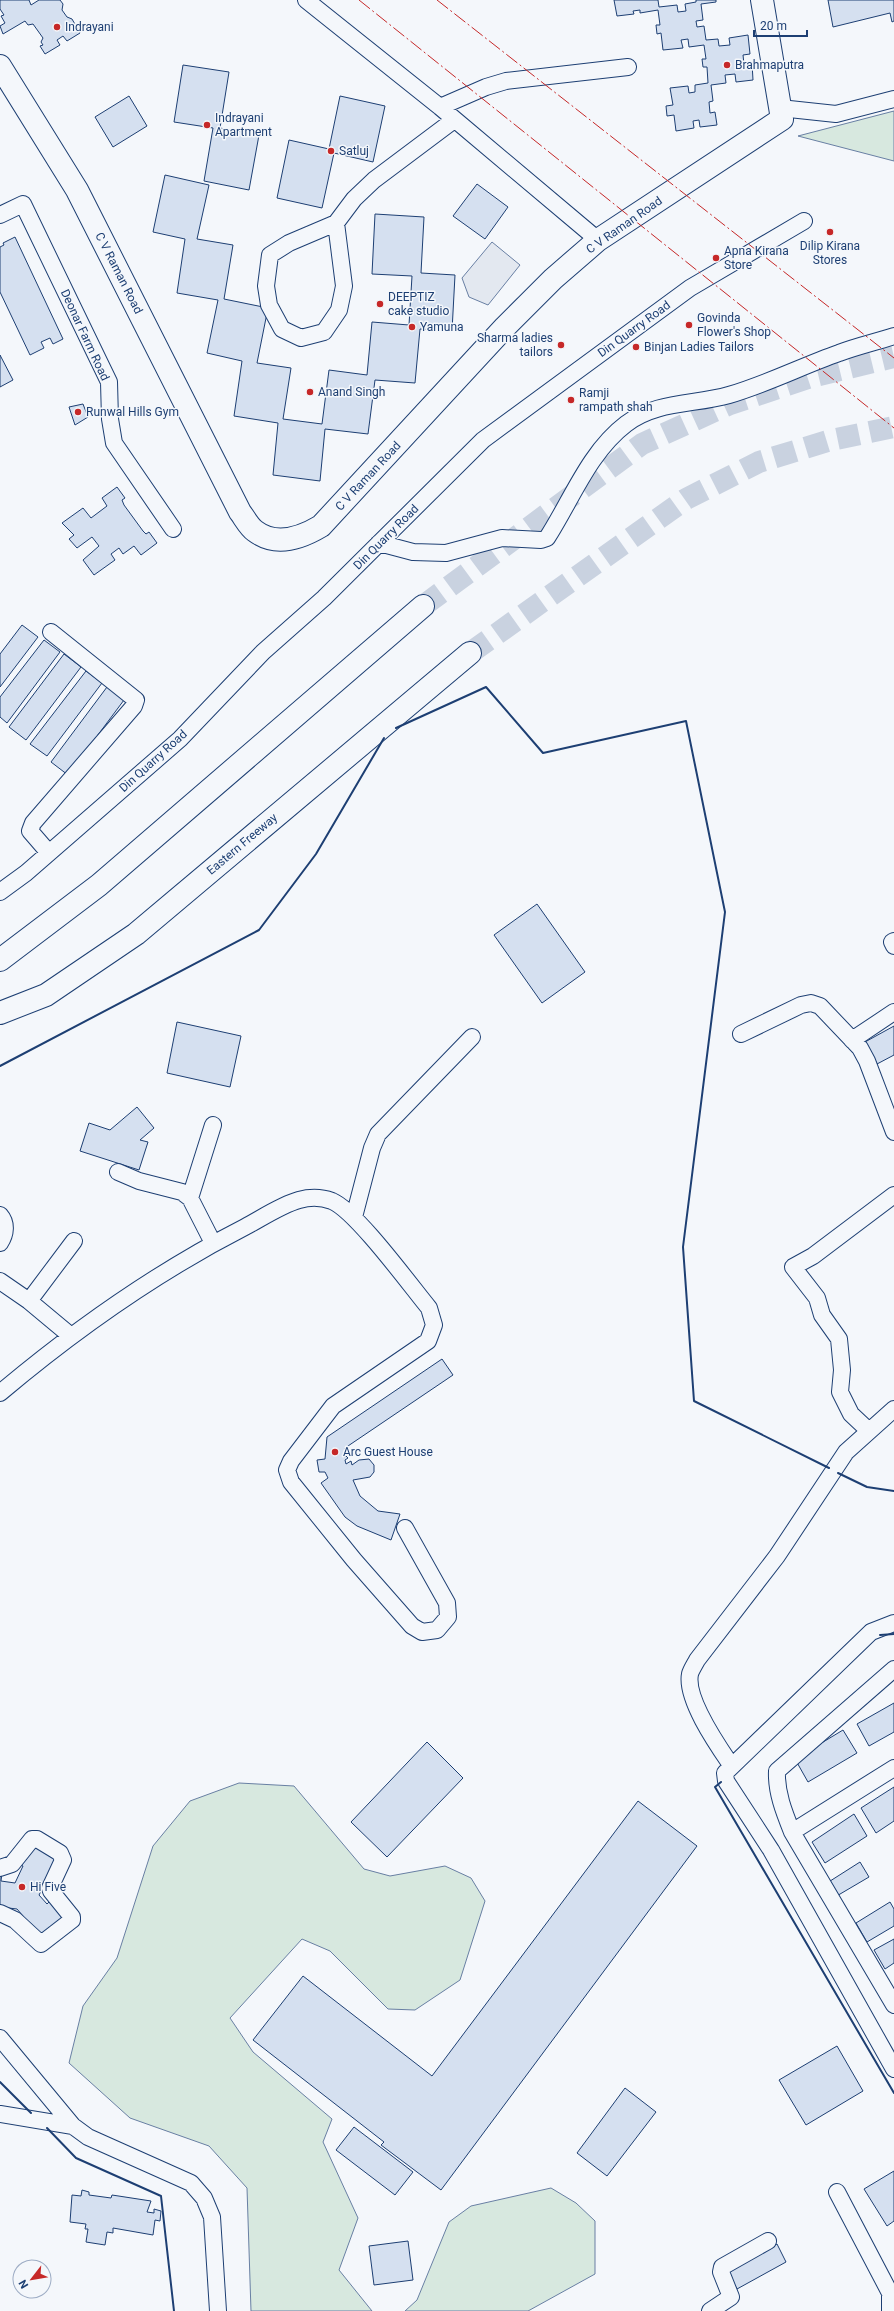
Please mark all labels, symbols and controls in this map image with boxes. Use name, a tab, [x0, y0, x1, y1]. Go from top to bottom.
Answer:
scale bar	[754, 12, 807, 38]
text: 20 m	[760, 19, 787, 33]
place label: Indrayani	[65, 20, 114, 34]
marker: Indrayani	[52, 22, 62, 32]
place label: Brahmaputra	[735, 58, 804, 72]
marker: Brahmaputra	[722, 60, 732, 70]
place label: Indrayani Apartment	[215, 111, 272, 139]
marker: Indrayani Apartment	[202, 120, 212, 130]
place label: Satluj	[339, 144, 369, 158]
marker: Satluj	[326, 146, 336, 156]
street label: C V Raman Road	[583, 194, 665, 256]
marker: Dilip Kirana Stores	[825, 227, 835, 237]
street label: C V Raman Road	[92, 230, 146, 316]
place label: Dilip Kirana Stores	[800, 239, 860, 267]
place label: Apna Kirana Store	[724, 244, 789, 272]
marker: Apna Kirana Store	[711, 253, 721, 263]
street label: Deonar Farm Road	[58, 287, 112, 383]
place label: DEEPTIZ cake studio	[388, 290, 450, 318]
street label: Din Quarry Road	[595, 298, 673, 360]
marker: DEEPTIZ cake studio	[375, 299, 385, 309]
place label: Govinda Flower's Shop	[697, 311, 771, 339]
place label: Yamuna	[420, 320, 464, 334]
marker: Govinda Flower's Shop	[684, 320, 694, 330]
marker: Yamuna	[407, 322, 417, 332]
place label: Sharma ladies tailors	[477, 331, 553, 359]
marker: Sharma ladies tailors	[556, 340, 566, 350]
place label: Binjan Ladies Tailors	[644, 340, 754, 354]
marker: Binjan Ladies Tailors	[631, 342, 641, 352]
place label: Anand Singh	[318, 385, 385, 399]
place label: Ramji rampath shah	[579, 386, 653, 414]
marker: Anand Singh	[305, 387, 315, 397]
marker: Ramji rampath shah	[566, 395, 576, 405]
place label: Runwal Hills Gym	[86, 405, 179, 419]
marker: Runwal Hills Gym	[73, 407, 83, 417]
street label: C V Raman Road	[332, 438, 404, 514]
street label: Din Quarry Road	[351, 502, 421, 572]
street label: Din Quarry Road	[116, 727, 190, 795]
street label: Eastern Freeway	[204, 810, 280, 878]
place label: Arc Guest House	[343, 1445, 433, 1459]
marker: Arc Guest House	[330, 1447, 340, 1457]
place label: Hi Five	[30, 1880, 66, 1894]
marker: Hi Five	[17, 1882, 27, 1892]
north arrow	[12, 2259, 52, 2299]
text: N	[16, 2277, 31, 2291]

